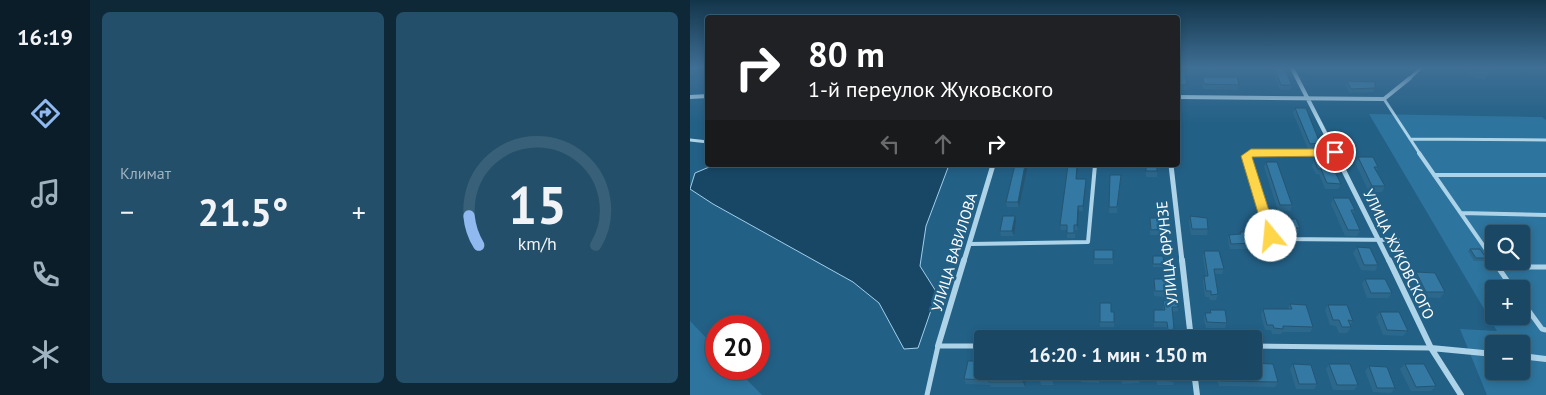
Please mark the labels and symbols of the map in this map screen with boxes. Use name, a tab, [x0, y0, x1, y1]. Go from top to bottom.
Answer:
pin	[1314, 131, 1356, 173]
street label: УЛИЦА ЖУКОВСКОГО	[1359, 186, 1439, 322]
street label: УЛИЦА ВАВИЛОВА	[927, 190, 981, 314]
street label: УЛИЦА ФРУНЗЕ	[1152, 200, 1182, 306]
position arrow	[1244, 209, 1296, 261]
speed limit sign: 20	[705, 315, 770, 380]

